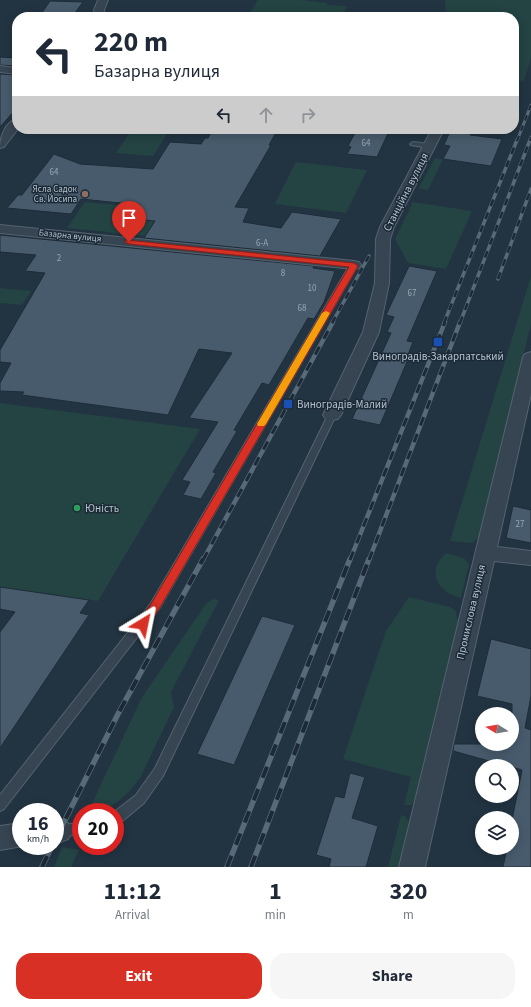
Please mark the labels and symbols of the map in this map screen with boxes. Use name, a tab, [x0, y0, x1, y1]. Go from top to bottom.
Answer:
house number: 64	[362, 137, 371, 150]
street label: Станційна вулиця	[380, 150, 432, 234]
house number: 64	[50, 166, 59, 179]
place label: Ясла Садок Св. Йосипа	[33, 183, 78, 206]
marker: Ясла Садок Св. Йосипа	[80, 189, 90, 199]
pin	[112, 201, 146, 242]
street label: Базарна вулиця	[38, 226, 102, 246]
house number: 6-А	[256, 237, 268, 250]
house number: 2	[57, 252, 62, 265]
house number: 8	[281, 267, 286, 280]
house number: 10	[308, 282, 317, 295]
house number: 67	[408, 287, 417, 300]
house number: 68	[298, 302, 307, 315]
marker: Виноградів-Закарпатський	[432, 336, 444, 348]
place label: Виноградів-Закарпатський	[372, 349, 504, 364]
place label: Виноградів-Малий	[297, 397, 387, 412]
marker: Виноградів-Малий	[282, 398, 294, 410]
place label: Юність	[85, 501, 119, 516]
marker: Юність	[72, 503, 82, 513]
house number: 27	[516, 518, 525, 531]
street label: Промислова вулиця	[453, 563, 489, 661]
position arrow	[122, 603, 164, 645]
north arrow	[475, 707, 519, 751]
speed limit sign: 20	[72, 803, 124, 855]

